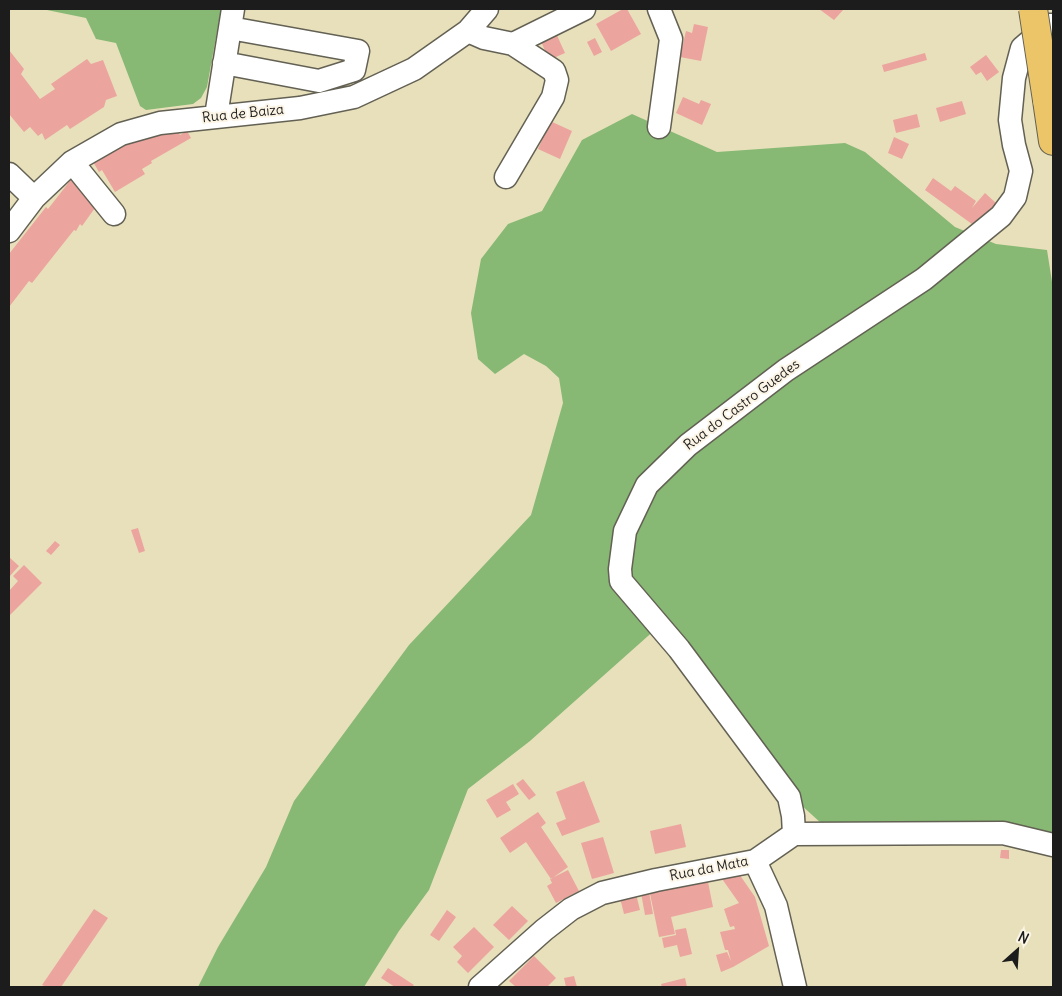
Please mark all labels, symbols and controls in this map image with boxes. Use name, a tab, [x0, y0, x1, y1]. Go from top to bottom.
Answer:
street label: Rua de Baiza	[201, 101, 285, 127]
street label: Rua do Castro Guedes	[681, 356, 803, 454]
street label: Rua da Mata	[668, 853, 750, 885]
north arrow	[992, 926, 1042, 976]
text: N	[1015, 927, 1032, 948]

